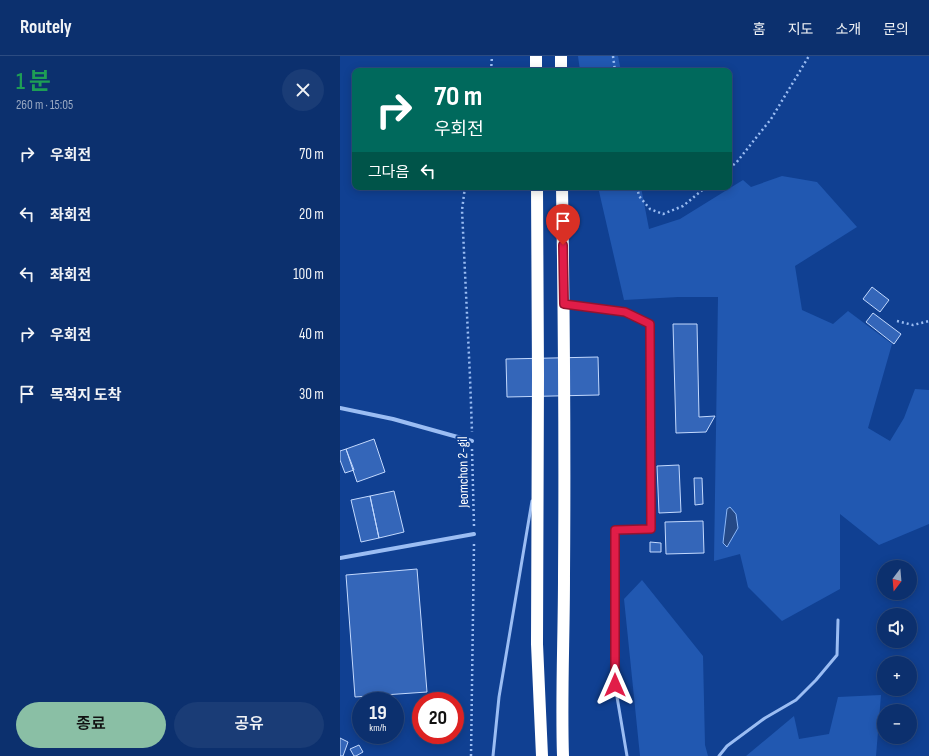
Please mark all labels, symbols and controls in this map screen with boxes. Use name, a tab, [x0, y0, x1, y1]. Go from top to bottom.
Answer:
text: Routely	[20, 16, 72, 39]
text: 홈	[753, 21, 766, 38]
text: 지도	[788, 21, 813, 38]
text: 소개	[835, 21, 861, 38]
text: 문의	[883, 21, 909, 38]
text: 1 분	[16, 67, 51, 96]
button: close	[282, 69, 324, 111]
text: 70 m	[434, 80, 482, 113]
icon: right	[368, 84, 420, 136]
text: 260 m · 15:05	[16, 97, 73, 113]
text: 우회전	[434, 119, 484, 140]
icon: right	[16, 143, 38, 165]
text: 70 m	[299, 145, 324, 164]
text: 우회전	[50, 146, 91, 165]
icon: left	[417, 160, 439, 182]
text: 그다음	[368, 163, 409, 182]
icon: left	[16, 203, 38, 225]
pin	[546, 204, 580, 245]
text: 20 m	[299, 205, 324, 224]
text: 좌회전	[50, 206, 91, 225]
icon: arrive	[552, 210, 574, 232]
icon: left	[16, 263, 38, 285]
text: 100 m	[293, 265, 324, 284]
text: 좌회전	[50, 266, 91, 285]
icon: right	[16, 323, 38, 345]
text: 40 m	[299, 325, 324, 344]
text: 우회전	[50, 326, 91, 345]
icon: arrive	[16, 383, 38, 405]
text: 30 m	[299, 385, 324, 404]
text: 목적지 도착	[50, 386, 121, 405]
street label: Jeomchon 2-gil	[454, 436, 472, 509]
north arrow	[877, 560, 917, 600]
map controls	[877, 560, 917, 744]
button: sound	[877, 608, 917, 648]
button: +	[877, 656, 917, 696]
position arrow	[594, 664, 636, 706]
speed limit sign: 20	[412, 692, 464, 744]
text: 19	[369, 701, 387, 725]
button: 종료	[16, 702, 166, 748]
button: 공유	[174, 702, 324, 748]
button: −	[877, 704, 917, 744]
text: km/h	[369, 722, 387, 734]

